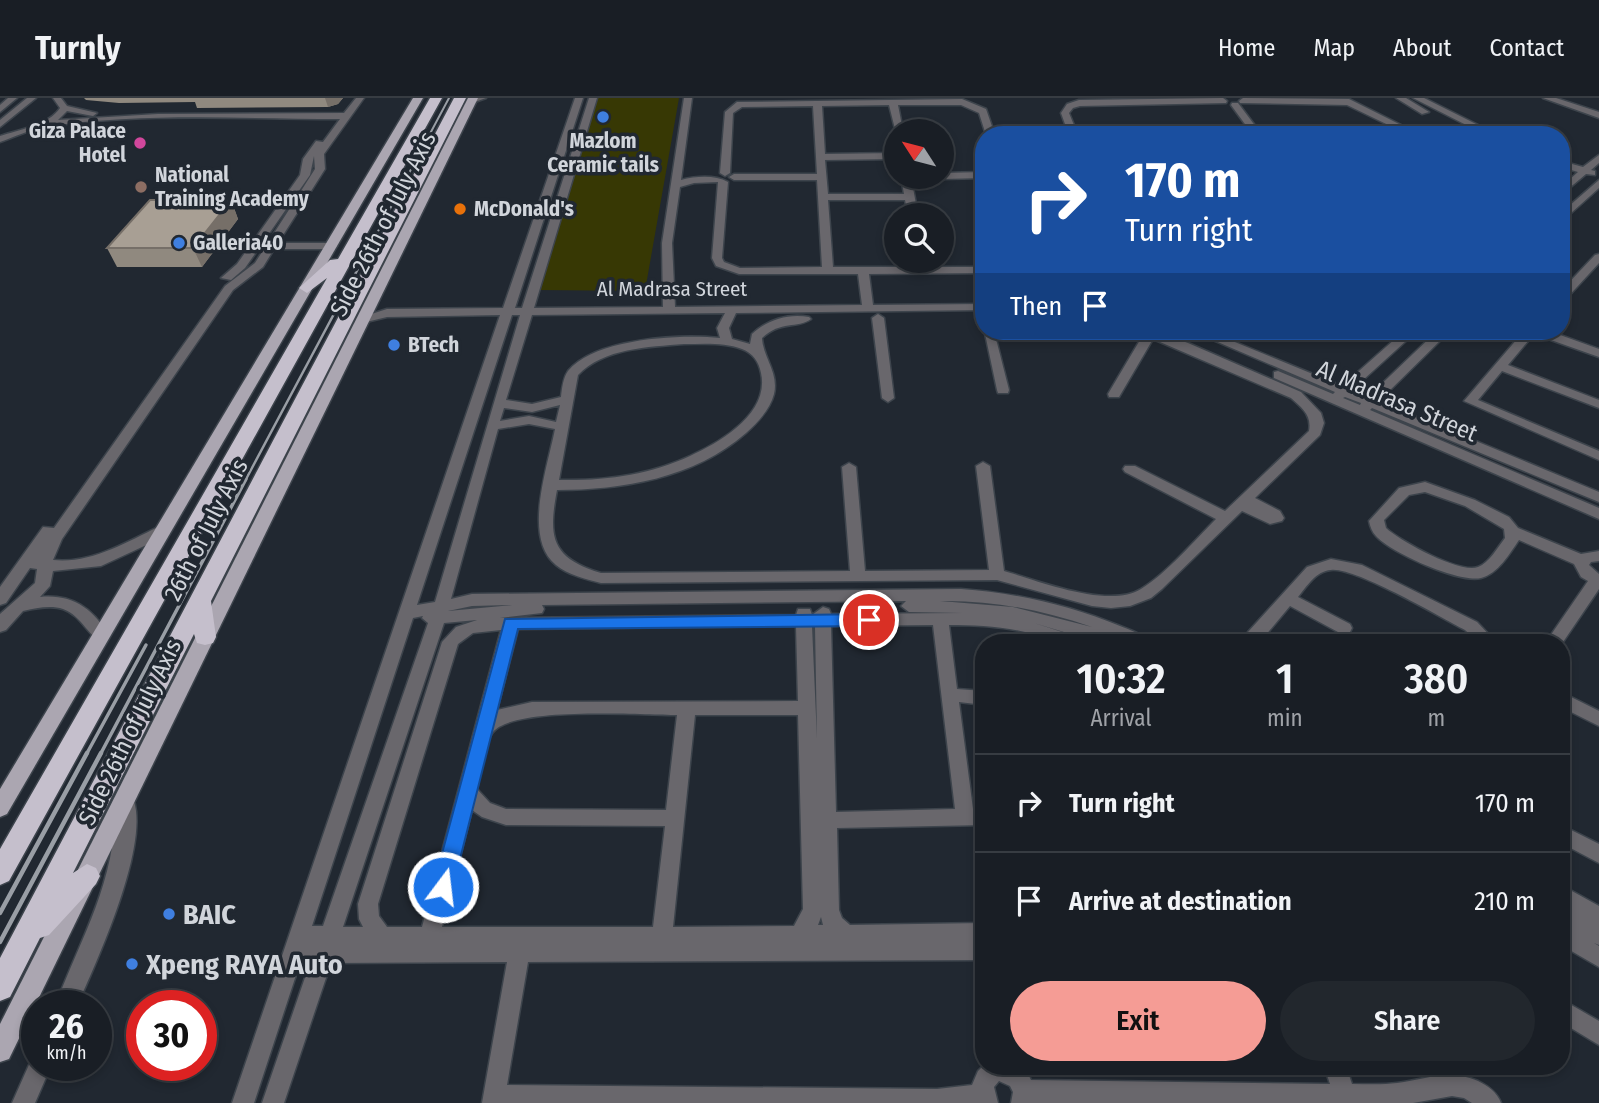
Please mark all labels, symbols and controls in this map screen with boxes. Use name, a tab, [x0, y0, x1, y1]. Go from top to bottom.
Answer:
text: Turnly	[35, 28, 121, 68]
text: Home	[1218, 34, 1275, 62]
text: Map	[1313, 34, 1355, 62]
text: About	[1393, 34, 1451, 62]
text: Contact	[1489, 34, 1564, 62]
marker: Mazlom Ceramic tails	[595, 109, 611, 125]
place label: Giza Palace Hotel	[29, 118, 126, 168]
north arrow	[884, 119, 954, 189]
map controls	[884, 119, 954, 273]
street label: Side 26th of July Axis	[324, 127, 442, 321]
place label: Mazlom Ceramic tails	[547, 128, 659, 178]
marker: Giza Palace Hotel	[132, 135, 148, 151]
text: 170 m	[1125, 151, 1241, 210]
icon: right	[1010, 154, 1101, 245]
place label: National Training Academy	[155, 162, 310, 212]
marker: National Training Academy	[133, 179, 149, 195]
place label: McDonald's	[474, 196, 574, 222]
marker: McDonald's	[452, 201, 468, 217]
button: search	[884, 203, 954, 273]
text: Turn right	[1125, 211, 1252, 249]
place label: Galleria40	[193, 230, 283, 256]
marker: Galleria40	[171, 235, 187, 251]
street label: Al Madrasa Street	[597, 276, 747, 302]
icon: arrive	[1076, 287, 1114, 325]
text: Then	[1010, 291, 1062, 322]
place label: BTech	[408, 332, 459, 358]
marker: BTech	[386, 337, 402, 353]
street label: Al Madrasa Street	[1312, 355, 1482, 448]
street label: 26th of July Axis	[158, 454, 254, 606]
pin	[839, 590, 899, 650]
icon: arrive	[850, 601, 888, 639]
street label: Side 26th of July Axis	[73, 634, 187, 830]
text: 10:32	[1077, 654, 1165, 704]
text: 1	[1276, 654, 1294, 704]
text: 380	[1404, 654, 1468, 704]
text: Arrival	[1091, 704, 1151, 732]
text: min	[1267, 704, 1303, 732]
text: m	[1427, 704, 1445, 732]
icon: right	[1010, 784, 1048, 822]
text: Turn right	[1069, 788, 1175, 819]
text: 170 m	[1475, 788, 1535, 819]
position arrow	[406, 850, 480, 924]
icon: arrive	[1010, 882, 1048, 920]
text: Arrive at destination	[1069, 886, 1292, 917]
text: 210 m	[1474, 886, 1535, 917]
place label: BAIC	[183, 898, 236, 931]
marker: BAIC	[161, 906, 177, 922]
place label: Xpeng RAYA Auto	[145, 948, 343, 981]
marker: Xpeng RAYA Auto	[124, 956, 140, 972]
button: Exit	[1010, 981, 1266, 1061]
button: Share	[1280, 981, 1535, 1061]
speed limit sign: 30	[126, 990, 217, 1081]
text: 26	[49, 1005, 84, 1047]
text: km/h	[46, 1042, 87, 1064]

